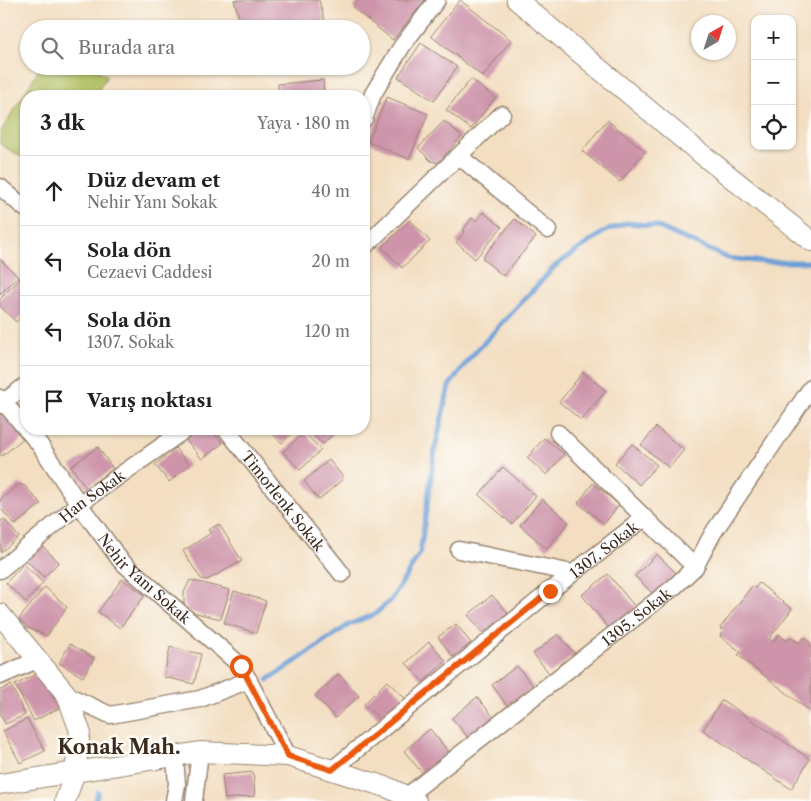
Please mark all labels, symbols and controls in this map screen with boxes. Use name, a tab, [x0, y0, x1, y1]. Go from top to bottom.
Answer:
north arrow	[691, 15, 736, 60]
map controls	[751, 15, 796, 150]
button: +	[751, 15, 796, 60]
search box	[20, 20, 370, 75]
icon: search	[38, 34, 66, 62]
text: Burada ara	[78, 36, 175, 59]
button: −	[751, 60, 796, 105]
button: locate	[751, 105, 796, 150]
text: 3 dk	[40, 110, 85, 135]
text: Yaya · 180 m	[257, 113, 350, 133]
text: Düz devam et	[87, 169, 220, 192]
icon: ahead	[40, 177, 68, 205]
text: 40 m	[311, 181, 350, 201]
text: Nehir Yanı Sokak	[87, 192, 217, 212]
text: Sola dön	[87, 239, 171, 262]
icon: left	[40, 247, 68, 275]
text: 20 m	[311, 251, 350, 271]
text: Cezaevi Caddesi	[87, 262, 213, 282]
text: Sola dön	[87, 309, 171, 332]
icon: left	[40, 317, 68, 345]
text: 120 m	[305, 321, 350, 341]
text: 1307. Sokak	[87, 332, 174, 352]
icon: arrive	[40, 387, 68, 415]
text: Varış noktası	[87, 389, 212, 412]
street label: Timorlenk Sokak	[238, 447, 330, 556]
street label: Han Sokak	[55, 465, 129, 526]
street label: 1307. Sokak	[566, 516, 643, 582]
street label: Nehir Yanı Sokak	[94, 529, 196, 628]
route end	[539, 580, 562, 603]
street label: 1305. Sokak	[597, 583, 676, 650]
route start	[230, 655, 253, 678]
district label: Konak Mah.	[57, 735, 181, 759]

